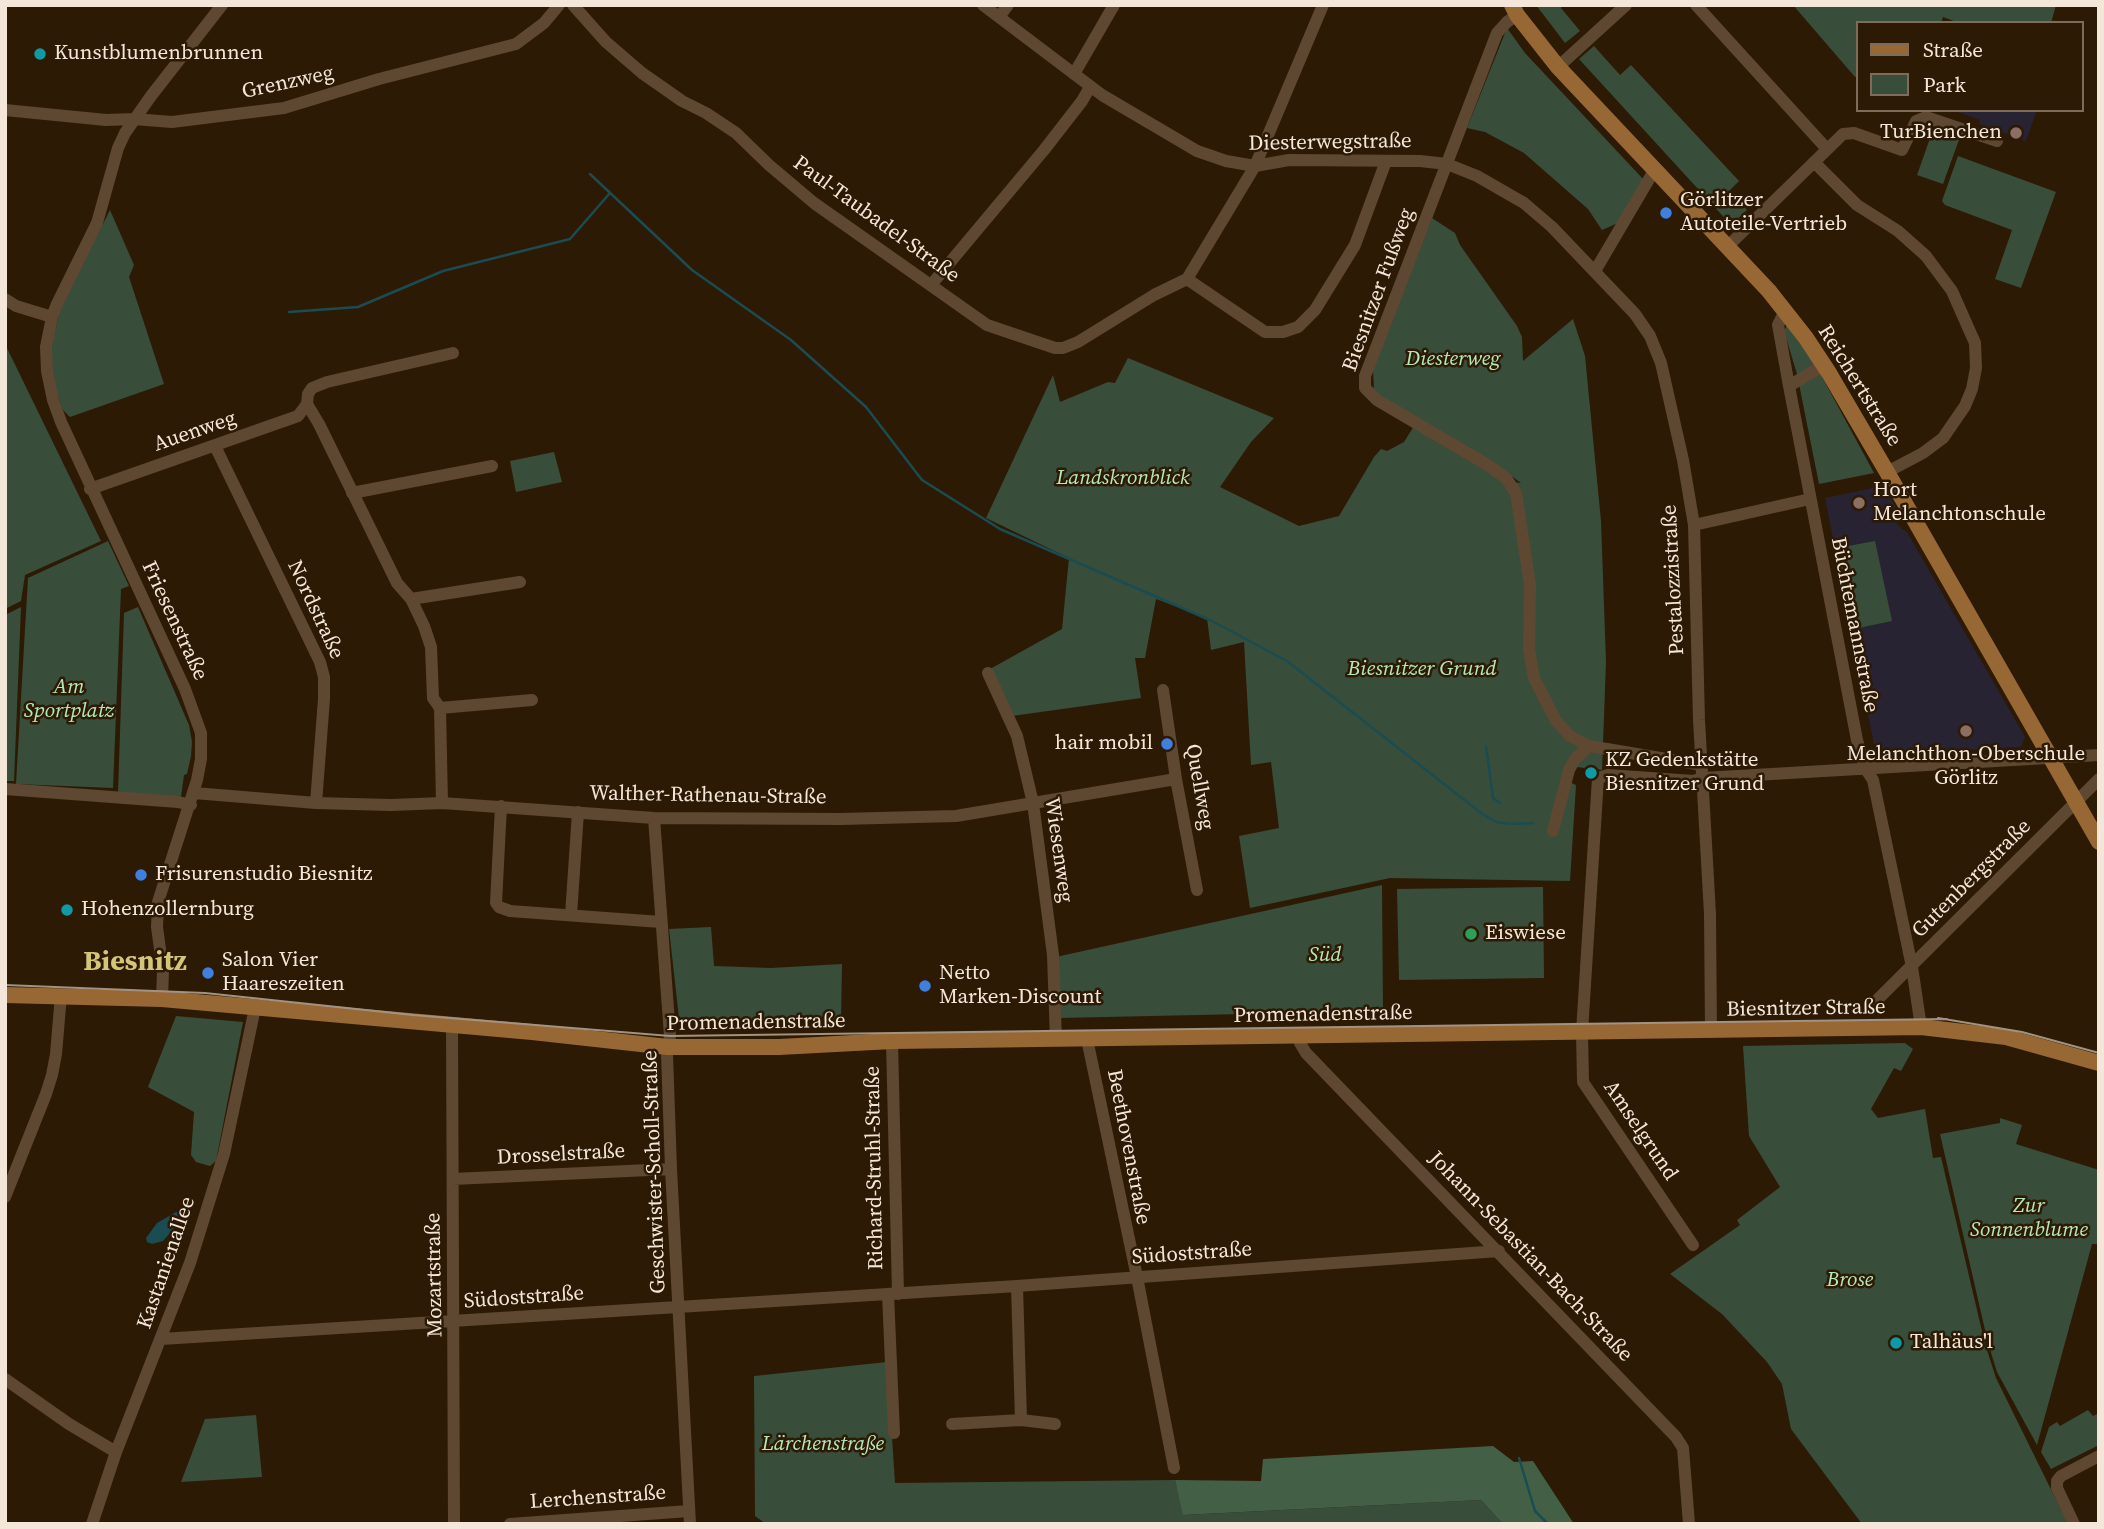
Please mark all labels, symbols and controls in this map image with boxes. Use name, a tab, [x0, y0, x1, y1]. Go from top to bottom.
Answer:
legend	[1856, 21, 2083, 112]
text: Straße	[1923, 35, 1983, 64]
place label: Kunstblumenbrunnen	[54, 41, 263, 67]
marker: Kunstblumenbrunnen	[32, 46, 48, 62]
street label: Grenzweg	[240, 61, 336, 105]
text: Park	[1923, 70, 1966, 99]
place label: TurBienchen	[1880, 120, 2002, 146]
marker: TurBienchen	[2008, 125, 2024, 141]
street label: Diesterwegstraße	[1248, 129, 1412, 157]
street label: Paul-Taubadel-Straße	[788, 151, 964, 289]
place label: Görlitzer Autoteile-Vertrieb	[1680, 188, 1847, 238]
street label: Biesnitzer Fußweg	[1338, 205, 1420, 375]
marker: Görlitzer Autoteile-Vertrieb	[1658, 205, 1674, 221]
street label: Reichertstraße	[1812, 321, 1906, 451]
park label: Diesterweg	[1405, 347, 1501, 373]
street label: Auenweg	[150, 406, 240, 458]
park label: Landskronblick	[1056, 466, 1190, 492]
place label: Hort Melanchtonschule	[1873, 478, 2046, 528]
marker: Hort Melanchtonschule	[1851, 495, 1867, 511]
street label: Pestalozzistraße	[1657, 504, 1691, 656]
street label: Büchtemannstraße	[1825, 535, 1883, 715]
street label: Friesenstraße	[135, 557, 213, 685]
street label: Nordstraße	[281, 557, 349, 663]
park label: Biesnitzer Grund	[1348, 657, 1496, 683]
park label: Am Sportplatz	[24, 675, 114, 725]
marker: Melanchthon-Oberschule Görlitz	[1958, 723, 1974, 739]
place label: hair mobil	[1055, 731, 1153, 757]
marker: hair mobil	[1159, 736, 1175, 752]
street label: Quellweg	[1179, 742, 1219, 832]
place label: Melanchthon-Oberschule Görlitz	[1847, 742, 2085, 792]
place label: KZ Gedenkstätte Biesnitzer Grund	[1605, 748, 1764, 798]
marker: KZ Gedenkstätte Biesnitzer Grund	[1583, 765, 1599, 781]
street label: Walther-Rathenau-Straße	[589, 781, 827, 811]
street label: Wiesenweg	[1038, 796, 1078, 904]
street label: Gutenbergstraße	[1907, 814, 2037, 944]
place label: Frisurenstudio Biesnitz	[155, 862, 373, 888]
marker: Frisurenstudio Biesnitz	[133, 867, 149, 883]
place label: Hohenzollernburg	[81, 897, 254, 923]
marker: Hohenzollernburg	[59, 902, 75, 918]
place label: Eiswiese	[1485, 921, 1566, 947]
marker: Eiswiese	[1463, 926, 1479, 942]
park label: Süd	[1309, 943, 1341, 969]
district label: Biesnitz	[83, 946, 187, 980]
place label: Salon Vier Haareszeiten	[222, 948, 345, 998]
place label: Netto Marken-Discount	[939, 961, 1101, 1011]
marker: Salon Vier Haareszeiten	[200, 965, 216, 981]
marker: Netto Marken-Discount	[917, 978, 933, 994]
street label: Biesnitzer Straße	[1726, 995, 1886, 1023]
street label: Promenadenstraße	[1233, 1001, 1413, 1029]
street label: Promenadenstraße	[666, 1009, 846, 1037]
street label: Geschwister-Scholl-Straße	[638, 1050, 672, 1294]
street label: Richard-Struhl-Straße	[861, 1066, 889, 1270]
street label: Beethovenstraße	[1101, 1067, 1155, 1227]
street label: Amselgrund	[1597, 1076, 1683, 1186]
street label: Drosselstraße	[496, 1139, 626, 1171]
street label: Johann-Sebastian-Bach-Straße	[1423, 1146, 1637, 1368]
street label: Kastanienallee	[133, 1194, 201, 1332]
park label: Zur Sonnenblume	[1970, 1194, 2088, 1244]
street label: Mozartstraße	[421, 1212, 449, 1338]
street label: Südoststraße	[1131, 1237, 1253, 1271]
park label: Brose	[1827, 1268, 1873, 1294]
street label: Südoststraße	[463, 1281, 585, 1315]
place label: Talhäus'l	[1910, 1330, 1993, 1356]
marker: Talhäus'l	[1888, 1335, 1904, 1351]
park label: Lärchenstraße	[762, 1432, 884, 1458]
street label: Lerchenstraße	[529, 1481, 667, 1515]

